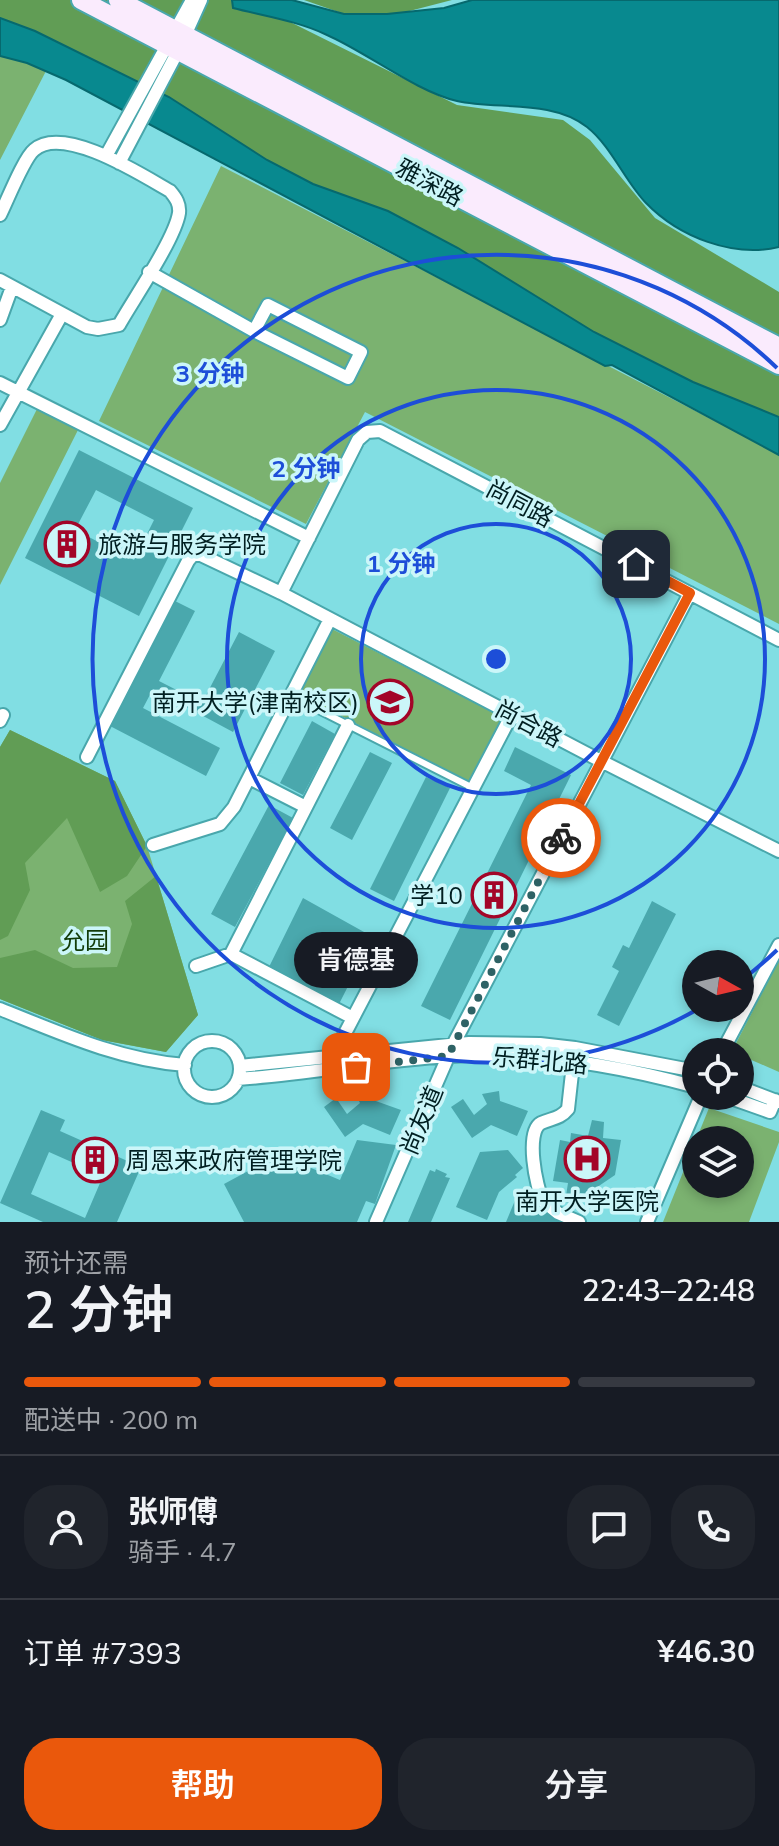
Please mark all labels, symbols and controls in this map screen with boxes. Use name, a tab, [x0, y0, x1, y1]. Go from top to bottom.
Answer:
street label: 雅深路	[391, 152, 469, 212]
text: 3 分钟	[176, 358, 244, 388]
text: 2 分钟	[272, 453, 340, 483]
street label: 尚同路	[481, 473, 559, 533]
building icon: 旅游与服务学院	[43, 520, 91, 568]
place label: 旅游与服务学院	[98, 529, 266, 559]
pin	[602, 530, 670, 598]
icon: home	[614, 542, 658, 586]
text: 1 分钟	[367, 548, 435, 578]
centre of rings	[482, 645, 510, 673]
school or university icon: 南开大学(津南校区)	[366, 678, 414, 726]
place label: 南开大学(津南校区)	[152, 687, 359, 717]
street label: 尚合路	[490, 693, 568, 753]
courier	[521, 798, 601, 878]
icon: bike	[539, 816, 583, 860]
building icon: 学10	[470, 871, 518, 919]
place label: 学10	[410, 880, 463, 910]
park label: 允园	[61, 925, 109, 955]
callout: 肯德基	[294, 931, 418, 987]
text: 肯德基	[317, 943, 395, 976]
north arrow	[682, 950, 754, 1022]
map controls	[682, 950, 754, 1198]
pin	[322, 1033, 390, 1101]
button: locate	[682, 1038, 754, 1110]
street label: 乐群北路	[491, 1041, 589, 1079]
icon: bag	[334, 1045, 378, 1089]
street label: 尚友道	[393, 1081, 449, 1159]
button: layers	[682, 1126, 754, 1198]
hospital icon: 南开大学医院	[563, 1135, 611, 1183]
building icon: 周恩来政府管理学院	[71, 1136, 119, 1184]
place label: 周恩来政府管理学院	[126, 1145, 342, 1175]
place label: 南开大学医院	[515, 1186, 659, 1216]
text: 预计还需	[24, 1246, 128, 1279]
text: 22:43–22:48	[582, 1271, 755, 1309]
text: 2 分钟	[24, 1276, 173, 1341]
text: 配送中 · 200 m	[24, 1403, 198, 1436]
button: person	[24, 1485, 108, 1569]
button: chat	[567, 1485, 651, 1569]
button: phone	[671, 1485, 755, 1569]
text: 张师傅	[128, 1492, 218, 1530]
text: 骑手 · 4.7	[128, 1535, 237, 1568]
text: ¥46.30	[658, 1632, 755, 1670]
text: 订单 #7393	[24, 1634, 182, 1672]
button: 帮助	[24, 1738, 382, 1830]
button: 分享	[398, 1738, 755, 1830]

